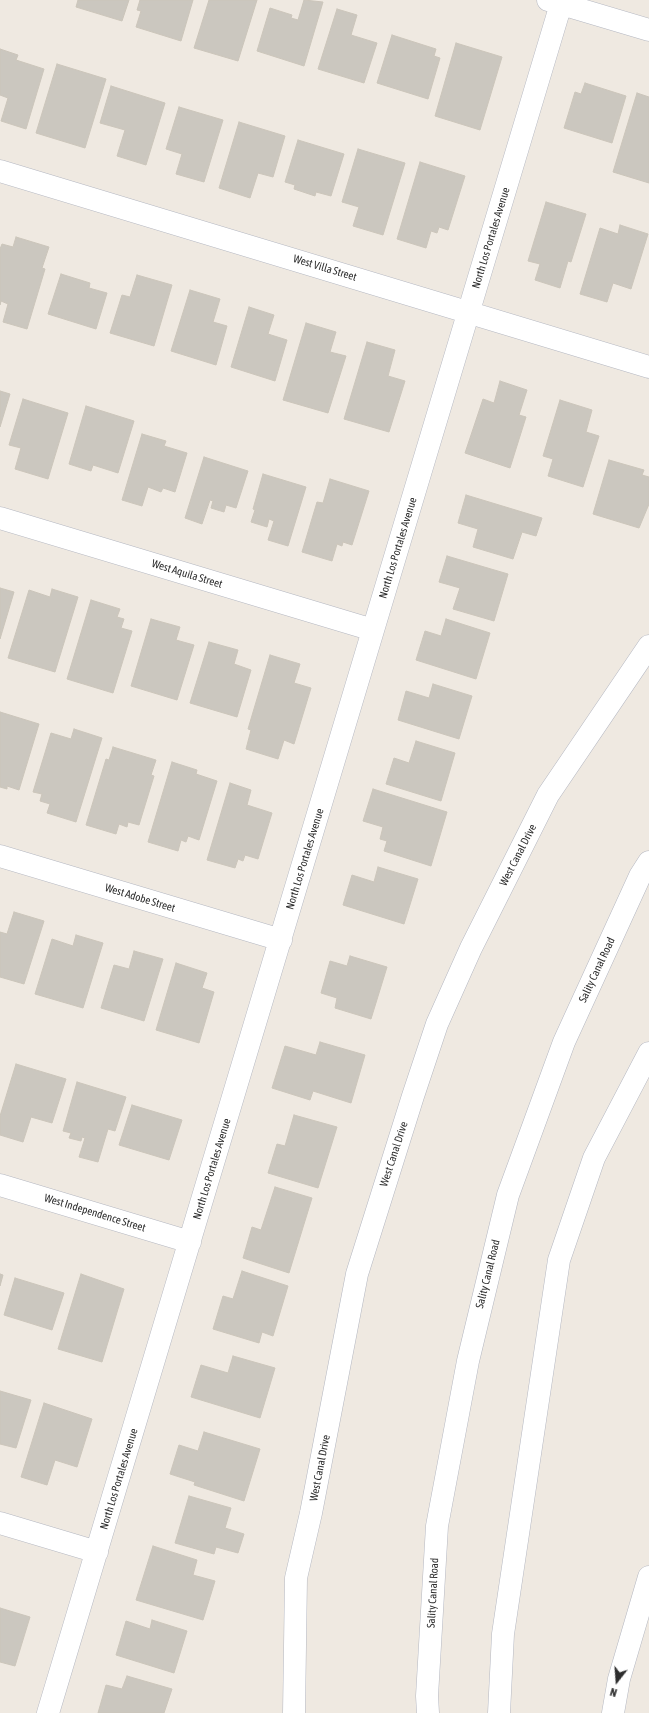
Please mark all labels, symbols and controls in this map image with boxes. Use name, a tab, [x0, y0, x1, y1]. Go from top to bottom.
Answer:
street label: North Los Portales Avenue	[469, 186, 513, 290]
street label: West Villa Street	[292, 252, 358, 284]
street label: North Los Portales Avenue	[376, 496, 420, 600]
street label: West Aquila Street	[150, 557, 224, 591]
street label: North Los Portales Avenue	[283, 807, 327, 911]
street label: West Canal Drive	[497, 822, 539, 888]
street label: West Adobe Street	[103, 881, 177, 915]
street label: Sality Canal Road	[576, 935, 618, 1005]
street label: North Los Portales Avenue	[190, 1117, 234, 1221]
street label: West Canal Drive	[377, 1120, 411, 1188]
street label: West Independence Street	[43, 1191, 147, 1235]
street label: Sality Canal Road	[473, 1238, 503, 1310]
street label: North Los Portales Avenue	[97, 1427, 141, 1531]
street label: West Canal Drive	[307, 1434, 333, 1502]
street label: Sality Canal Road	[425, 1558, 441, 1628]
north arrow	[597, 1661, 637, 1701]
text: N	[609, 1686, 618, 1699]

